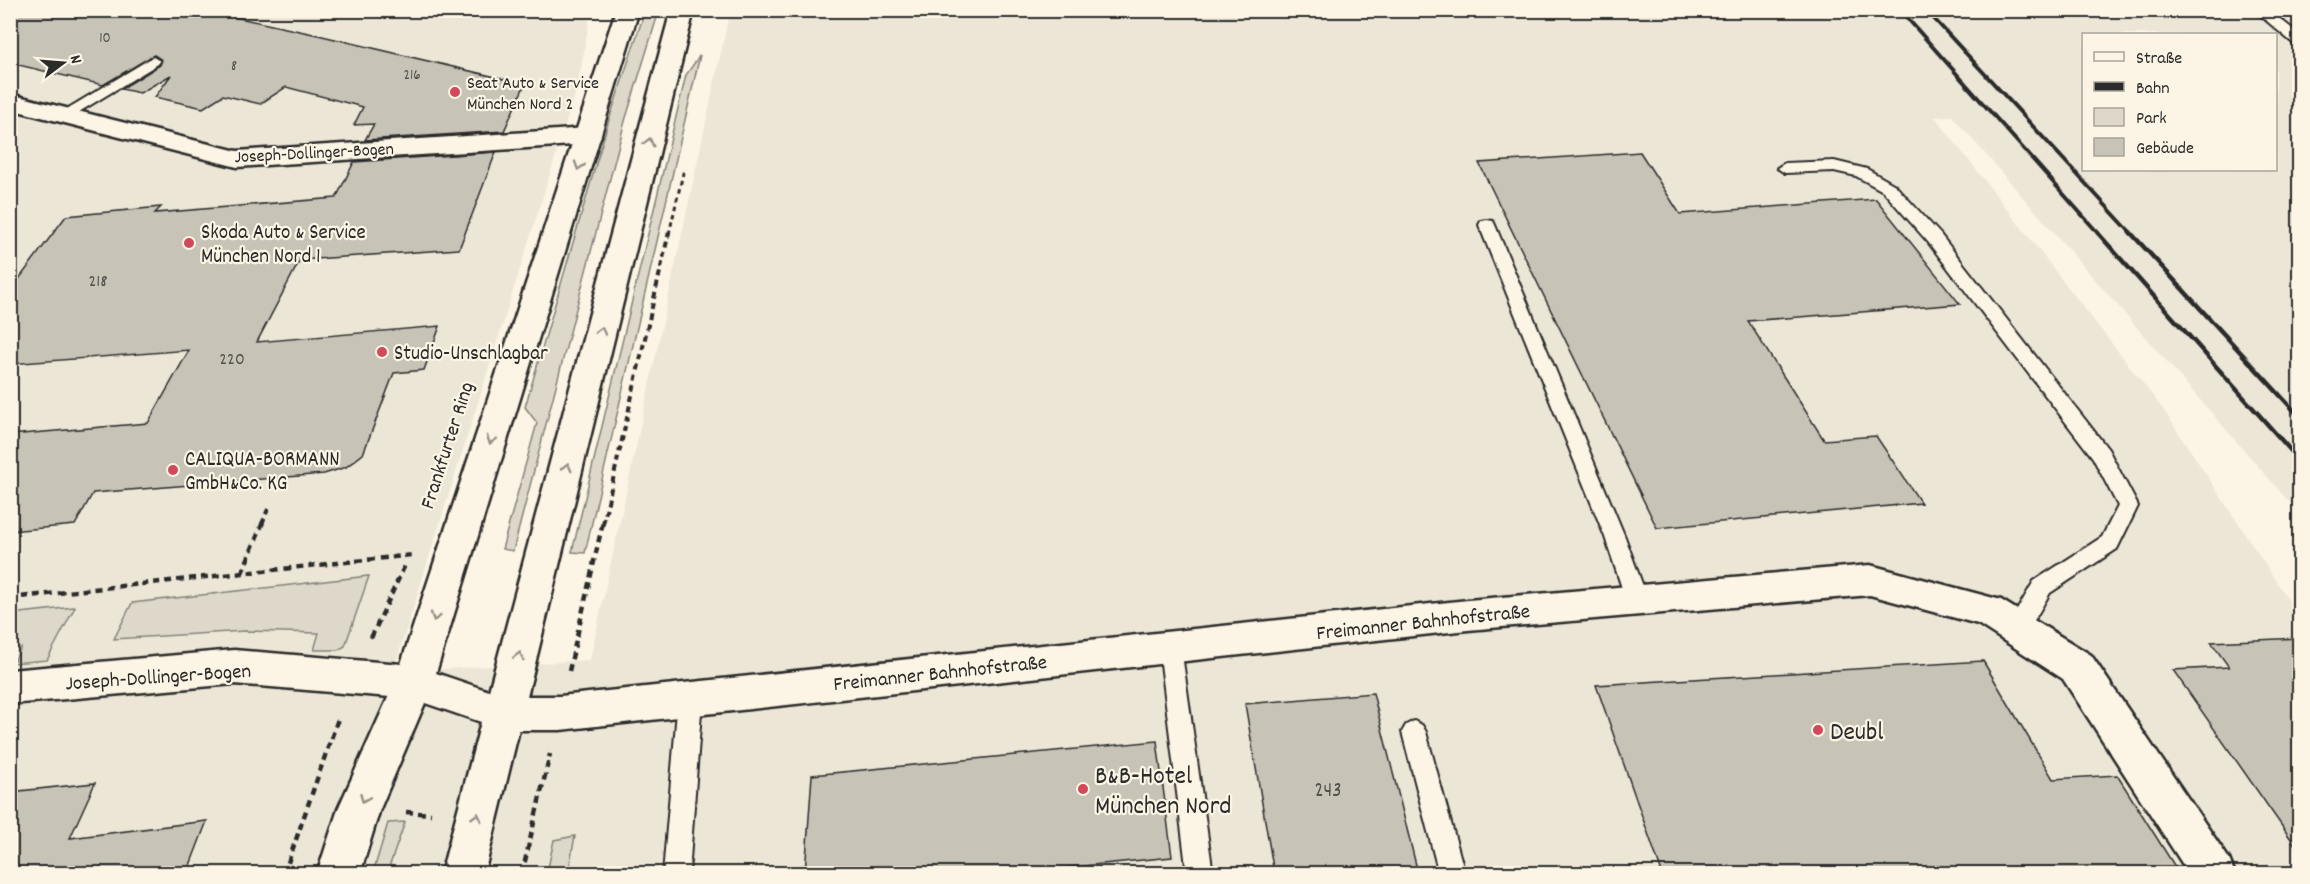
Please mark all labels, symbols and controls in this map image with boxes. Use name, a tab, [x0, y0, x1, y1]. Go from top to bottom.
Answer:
house number: 10	[99, 28, 111, 50]
north arrow	[33, 33, 93, 93]
legend	[2082, 33, 2277, 171]
text: Straße	[2136, 47, 2182, 72]
text: N	[63, 53, 87, 67]
house number: 8	[231, 56, 237, 78]
house number: 216	[403, 65, 421, 87]
place label: Seat Auto & Service München Nord 2	[467, 72, 599, 118]
text: Bahn	[2136, 77, 2170, 102]
marker: Seat Auto & Service München Nord 2	[448, 85, 462, 99]
text: Park	[2136, 107, 2167, 132]
text: Gebäude	[2136, 137, 2194, 162]
street label: Joseph-Dollinger-Bogen	[234, 138, 394, 171]
one-way arrow	[642, 138, 655, 148]
one-way arrow	[573, 160, 586, 171]
place label: Skoda Auto & Service München Nord 1	[201, 219, 366, 273]
marker: Skoda Auto & Service München Nord 1	[182, 236, 196, 250]
house number: 218	[88, 270, 108, 295]
one-way arrow	[594, 326, 606, 337]
place label: Studio-Unschlagbar	[394, 340, 548, 370]
marker: Studio-Unschlagbar	[375, 345, 389, 359]
house number: 220	[219, 348, 245, 373]
street label: Frankfurter Ring	[414, 378, 484, 513]
one-way arrow	[486, 434, 498, 445]
place label: CALIQUA-BORMANN GmbH&Co. KG	[185, 446, 340, 500]
one-way arrow	[559, 462, 572, 472]
marker: CALIQUA-BORMANN GmbH&Co. KG	[166, 463, 180, 477]
street label: Freimanner Bahnhofstraße	[1315, 598, 1532, 650]
one-way arrow	[429, 611, 442, 622]
street label: Freimanner Bahnhofstraße	[832, 649, 1049, 701]
one-way arrow	[511, 651, 524, 661]
street label: Joseph-Dollinger-Bogen	[64, 658, 252, 700]
place label: Deubl	[1830, 715, 1884, 752]
marker: Deubl	[1811, 723, 1825, 737]
place label: B&B-Hotel München Nord	[1095, 759, 1231, 826]
house number: 243	[1314, 777, 1342, 807]
marker: B&B-Hotel München Nord	[1076, 782, 1090, 796]
one-way arrow	[359, 792, 371, 803]
one-way arrow	[470, 812, 483, 822]

